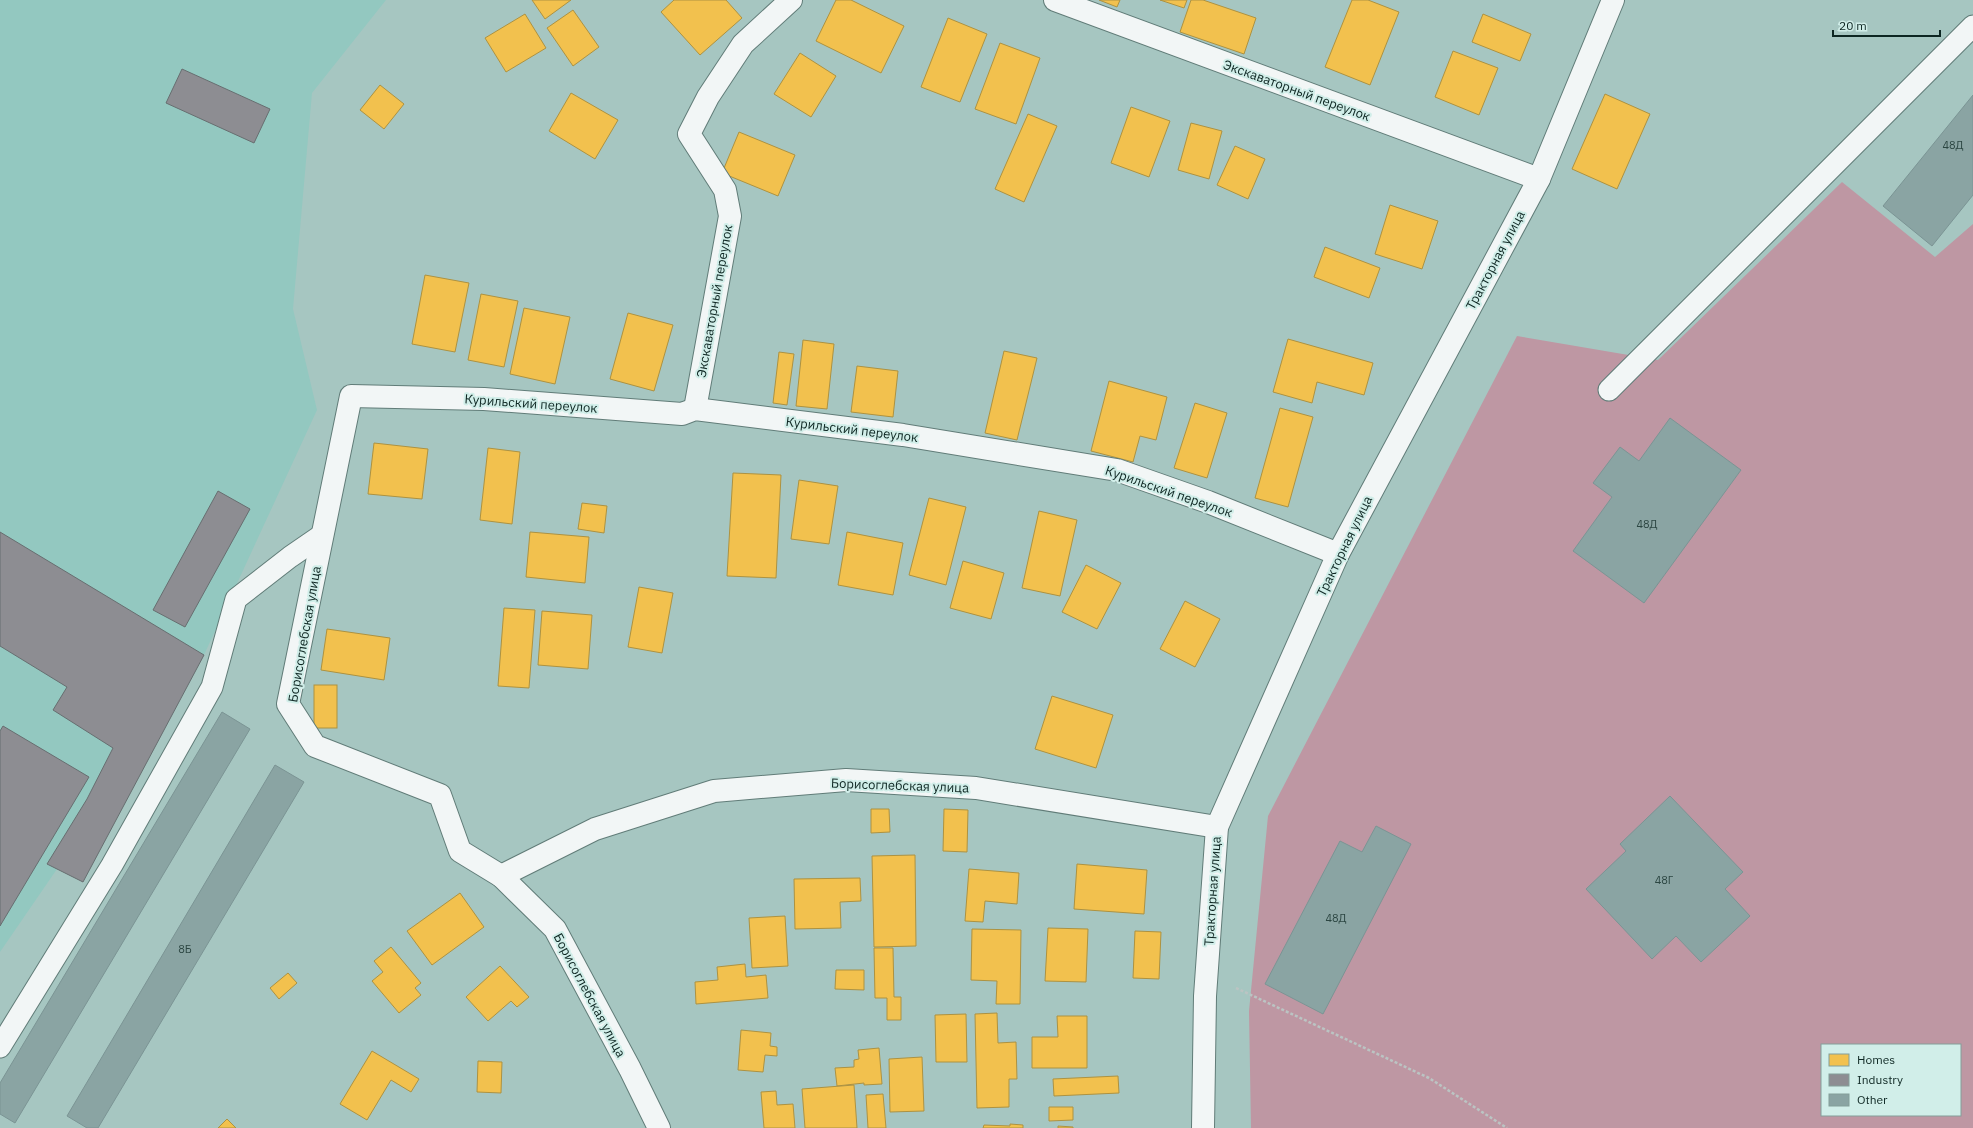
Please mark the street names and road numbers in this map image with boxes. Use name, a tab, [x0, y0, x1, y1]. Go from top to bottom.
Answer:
street label: Экскаваторный переулок	[1221, 56, 1373, 125]
street label: Тракторная улица	[1462, 208, 1529, 313]
street label: Экскаваторный переулок	[693, 223, 736, 379]
street label: Курильский переулок	[464, 390, 598, 417]
street label: Курильский переулок	[785, 413, 919, 446]
street label: Курильский переулок	[1103, 462, 1235, 521]
street label: Тракторная улица	[1313, 493, 1376, 599]
street label: Борисоглебская улица	[284, 565, 325, 704]
street label: Борисоглебская улица	[831, 775, 969, 796]
street label: Тракторная улица	[1200, 836, 1225, 946]
street label: Борисоглебская улица	[550, 930, 630, 1060]

